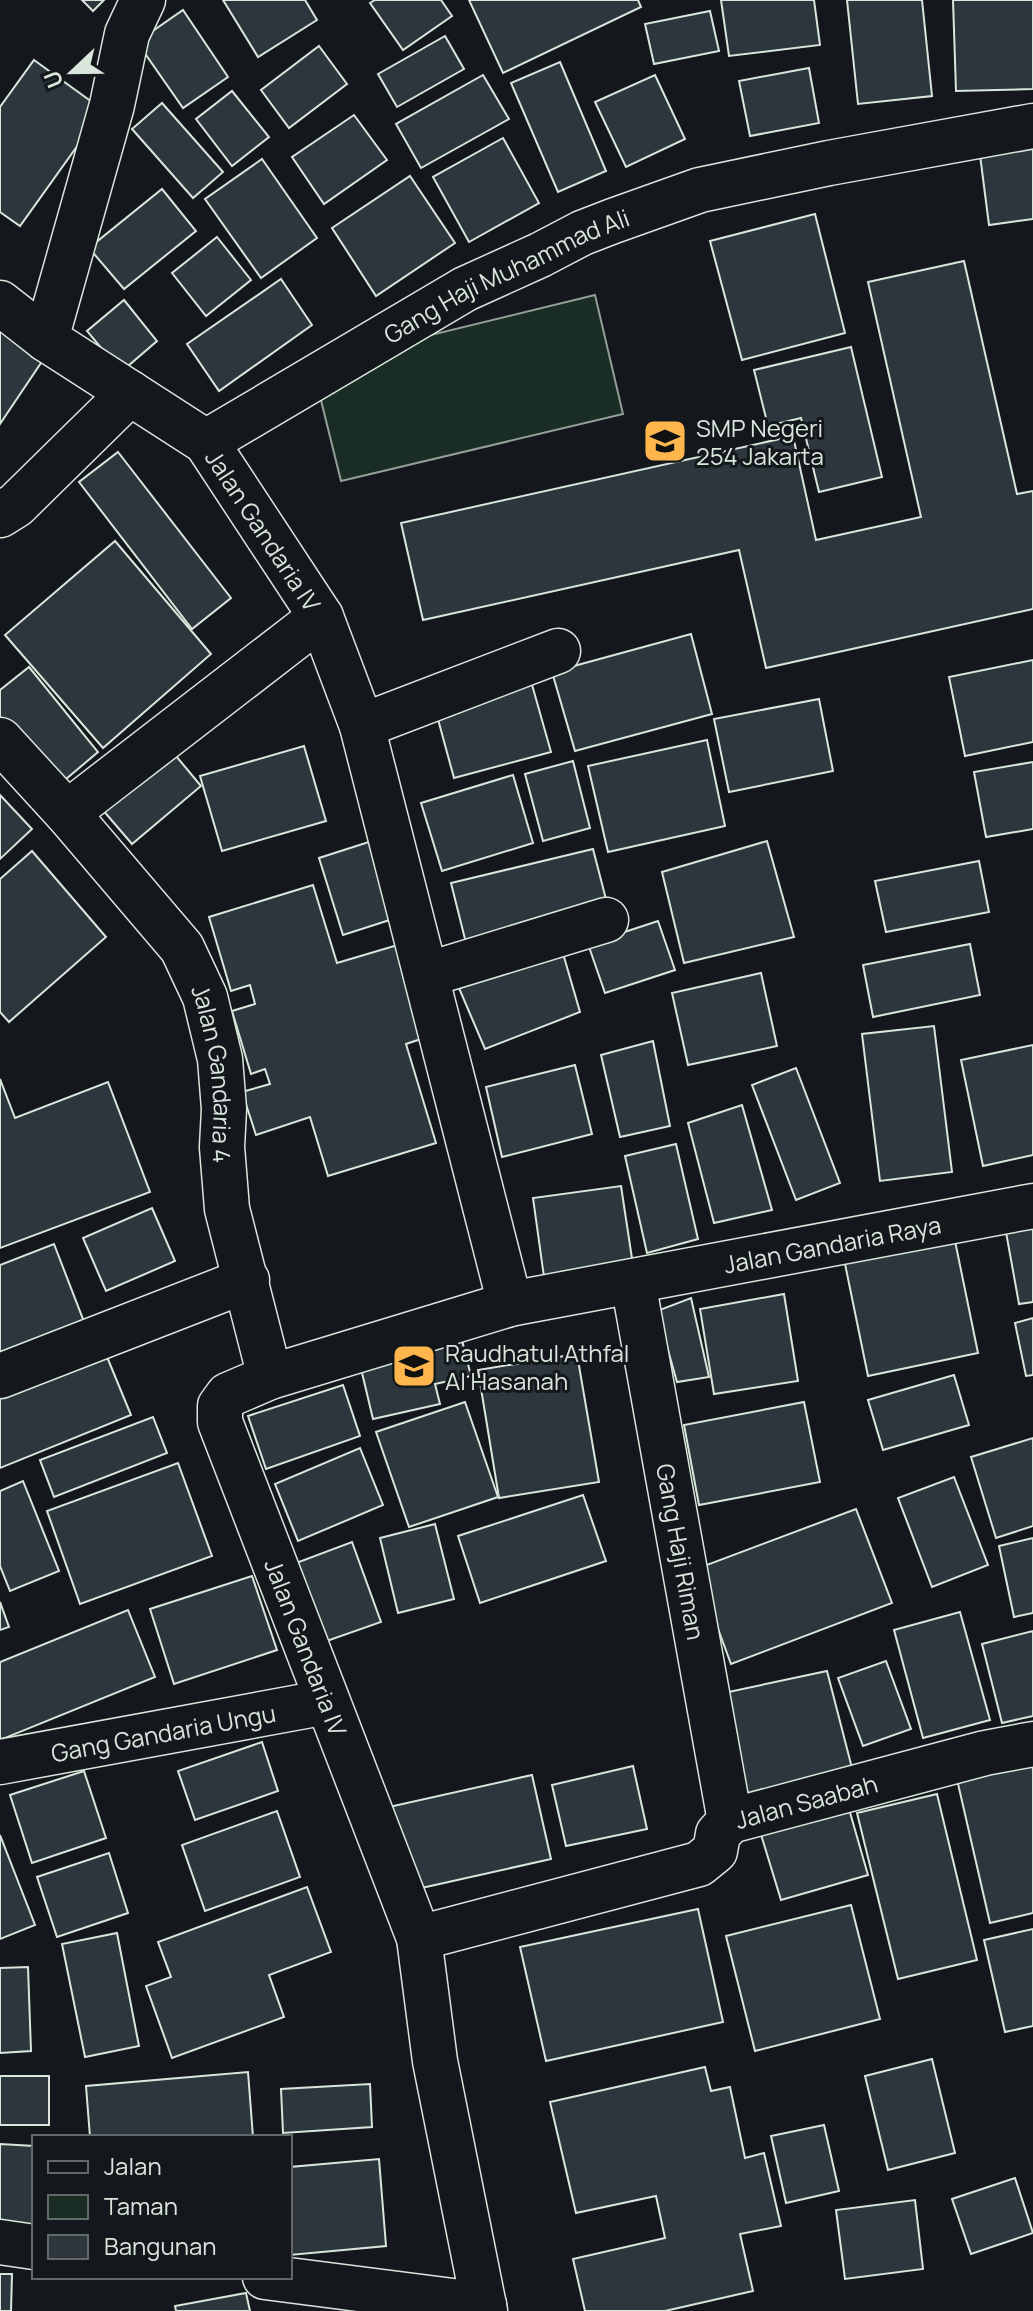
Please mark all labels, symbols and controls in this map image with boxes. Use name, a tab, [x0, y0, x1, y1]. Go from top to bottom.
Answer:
north arrow	[32, 32, 112, 112]
text: U	[37, 67, 70, 92]
street label: Gang Haji Muhammad Ali	[377, 200, 633, 350]
place label: SMP Negeri 254 Jakarta	[696, 411, 824, 472]
school or university icon: SMP Negeri 254 Jakarta	[641, 417, 689, 465]
street label: Jalan Gandaria IV	[199, 443, 329, 618]
street label: Jalan Gandaria 4	[184, 978, 241, 1164]
street label: Jalan Gandaria Raya	[721, 1207, 943, 1280]
place label: Raudhatul Athfal Al Hasanah	[445, 1336, 629, 1397]
school or university icon: Raudhatul Athfal Al Hasanah	[390, 1342, 438, 1390]
street label: Gang Haji Riman	[649, 1461, 714, 1642]
street label: Jalan Gandaria IV	[257, 1554, 355, 1741]
street label: Gang Gandaria Ungu	[48, 1695, 278, 1769]
street label: Jalan Saabah	[731, 1766, 881, 1835]
legend	[32, 2135, 292, 2279]
text: Jalan	[104, 2149, 162, 2182]
text: Taman	[104, 2189, 178, 2222]
text: Bangunan	[104, 2229, 217, 2262]

